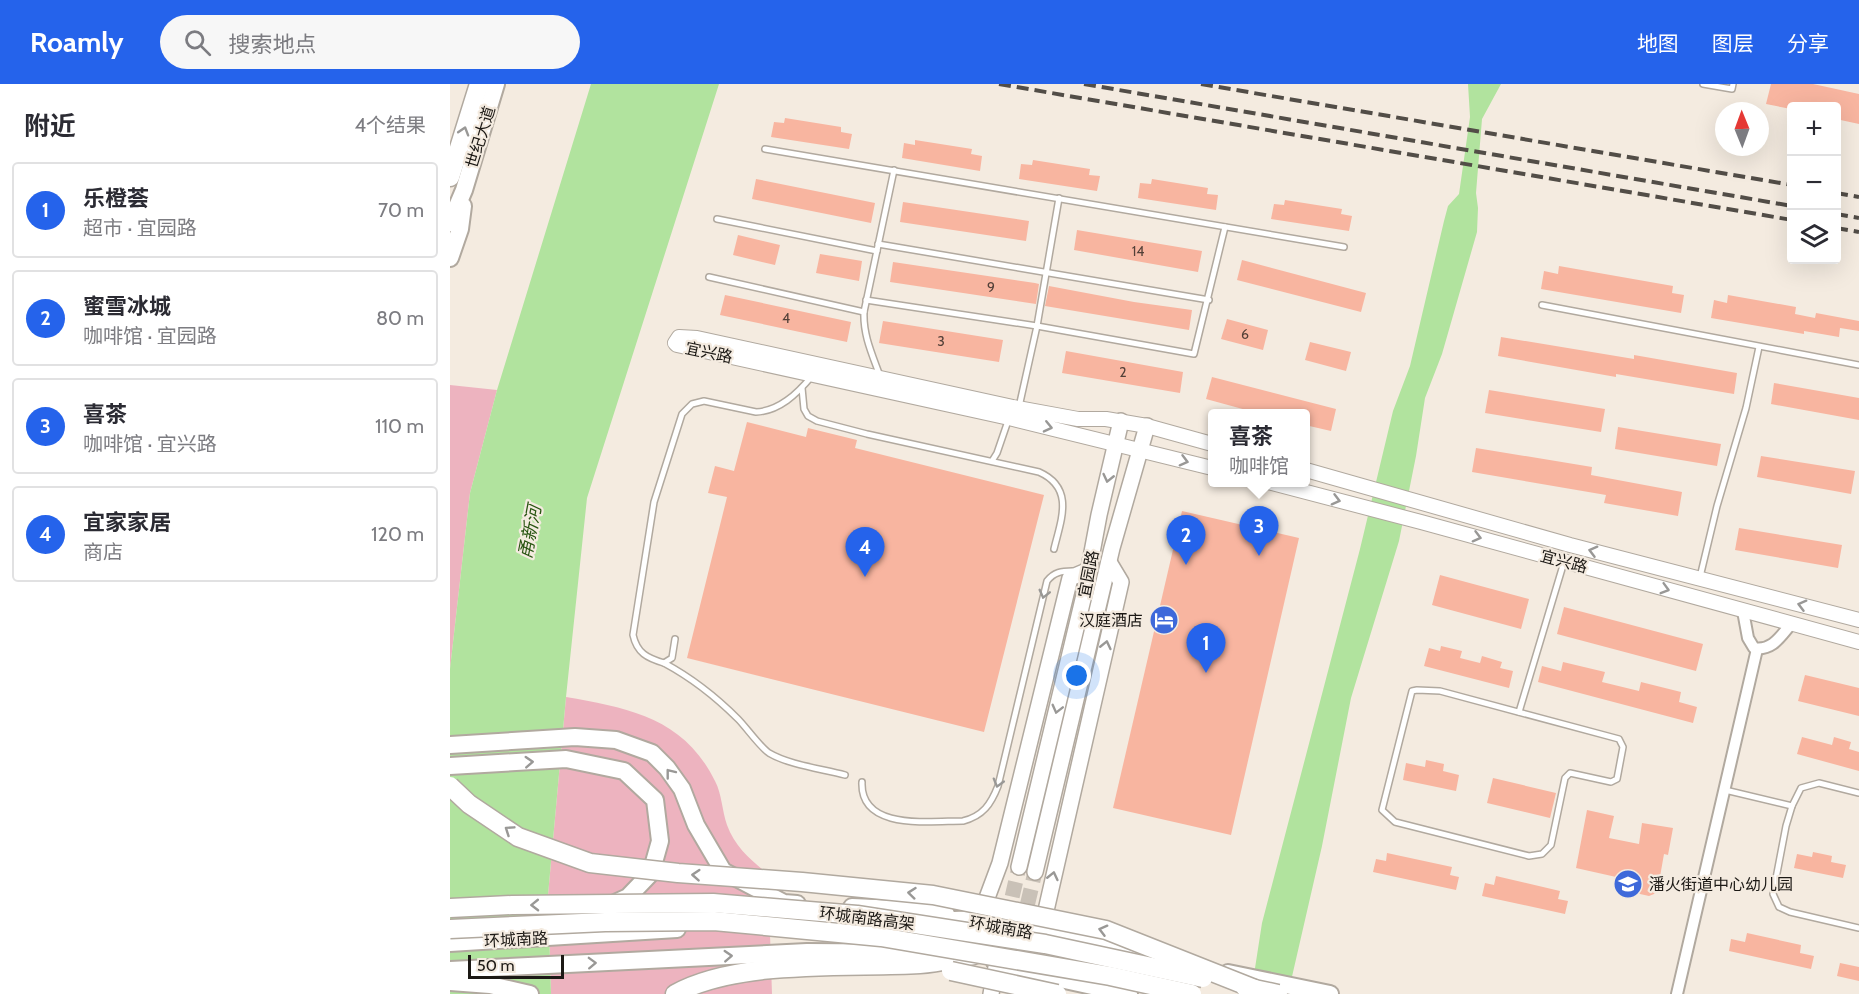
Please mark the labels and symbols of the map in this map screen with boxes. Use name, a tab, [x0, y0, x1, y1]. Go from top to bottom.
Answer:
north arrow	[1715, 102, 1769, 156]
street label: 世纪大道	[462, 104, 499, 171]
one-way arrow	[457, 126, 469, 137]
house number: 14	[1132, 242, 1144, 260]
house number: 9	[987, 278, 995, 296]
house number: 4	[782, 309, 790, 327]
house number: 6	[1241, 325, 1249, 343]
house number: 3	[937, 332, 945, 350]
street label: 宜兴路	[683, 338, 734, 367]
house number: 2	[1119, 363, 1127, 381]
one-way arrow	[1043, 420, 1053, 433]
one-way arrow	[1179, 453, 1189, 466]
one-way arrow	[1102, 473, 1115, 483]
one-way arrow	[1331, 493, 1341, 506]
water label: 甬新河	[514, 500, 547, 561]
pin: 3	[1240, 506, 1278, 556]
pin: 2	[1166, 516, 1206, 565]
pin: 4	[846, 528, 884, 577]
one-way arrow	[1472, 530, 1482, 543]
street label: 宜兴路	[1538, 546, 1590, 577]
one-way arrow	[1589, 546, 1599, 558]
street label: 宜园路	[1075, 549, 1102, 599]
one-way arrow	[1660, 582, 1670, 594]
one-way arrow	[1039, 588, 1052, 598]
one-way arrow	[1798, 600, 1808, 613]
hotel icon: 汉庭酒店	[1148, 604, 1180, 636]
place label: 汉庭酒店	[1079, 611, 1143, 630]
pin: 1	[1186, 624, 1226, 673]
one-way arrow	[1099, 641, 1112, 651]
your location	[1062, 661, 1091, 690]
one-way arrow	[1051, 704, 1064, 714]
one-way arrow	[525, 755, 534, 768]
one-way arrow	[667, 769, 678, 780]
one-way arrow	[993, 777, 1005, 788]
one-way arrow	[504, 827, 515, 838]
one-way arrow	[692, 868, 701, 881]
school or university icon: 潘火街道中心幼儿园	[1612, 868, 1644, 900]
one-way arrow	[1046, 872, 1059, 882]
place label: 潘火街道中心幼儿园	[1649, 875, 1793, 894]
one-way arrow	[907, 887, 916, 900]
one-way arrow	[530, 898, 539, 911]
street label: 环城南路高架	[818, 903, 916, 934]
street label: 环城南路	[968, 913, 1034, 942]
one-way arrow	[1098, 925, 1109, 937]
street label: 环城南路	[484, 928, 548, 951]
one-way arrow	[724, 950, 733, 963]
scale bar	[468, 952, 564, 980]
one-way arrow	[588, 957, 597, 970]

